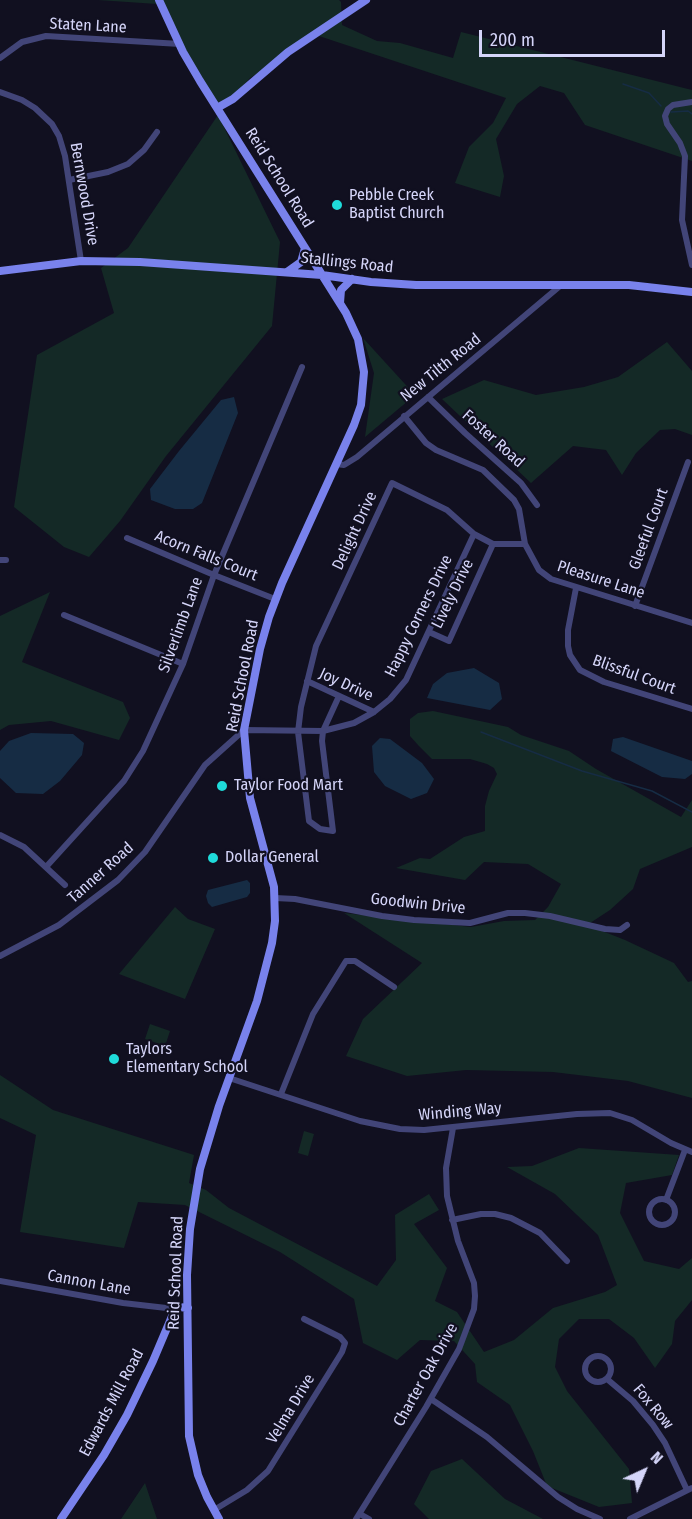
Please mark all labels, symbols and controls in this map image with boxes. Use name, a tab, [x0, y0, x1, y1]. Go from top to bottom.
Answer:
street label: Staten Lane	[49, 14, 127, 38]
scale bar	[482, 18, 668, 56]
text: 200 m	[490, 29, 535, 51]
street label: Reid School Road	[241, 125, 317, 231]
street label: Bernwood Drive	[65, 141, 103, 247]
place label: Pebble Creek Baptist Church	[349, 186, 444, 224]
marker: Pebble Creek Baptist Church	[330, 198, 344, 212]
street label: Stallings Road	[300, 249, 394, 277]
street label: New Tilth Road	[397, 330, 485, 406]
street label: Foster Road	[458, 406, 528, 472]
street label: Gleeful Court	[625, 485, 673, 573]
street label: Delight Drive	[328, 489, 382, 573]
street label: Acorn Falls Court	[152, 527, 260, 585]
street label: Happy Corners Drive	[381, 552, 457, 680]
street label: Lively Drive	[428, 556, 478, 632]
street label: Pleasure Lane	[555, 557, 647, 603]
street label: Silverlimb Lane	[155, 574, 207, 676]
street label: Reid School Road	[223, 618, 263, 734]
street label: Blissful Court	[590, 651, 678, 699]
street label: Joy Drive	[316, 664, 376, 706]
place label: Taylor Food Mart	[234, 776, 343, 796]
marker: Taylor Food Mart	[215, 779, 229, 793]
street label: Tanner Road	[64, 839, 138, 907]
place label: Dollar General	[225, 848, 319, 868]
marker: Dollar General	[206, 851, 220, 865]
street label: Goodwin Drive	[370, 889, 466, 919]
place label: Taylors Elementary School	[126, 1040, 248, 1078]
marker: Taylors Elementary School	[107, 1052, 121, 1066]
street label: Winding Way	[418, 1099, 502, 1125]
street label: Reid School Road	[164, 1216, 188, 1330]
street label: Cannon Lane	[46, 1266, 132, 1300]
street label: Charter Oak Drive	[390, 1320, 462, 1430]
street label: Edwards Mill Road	[76, 1346, 148, 1460]
street label: Velma Drive	[263, 1371, 319, 1447]
street label: Fox Row	[629, 1381, 677, 1433]
north arrow	[614, 1441, 674, 1501]
text: N	[647, 1448, 667, 1468]

